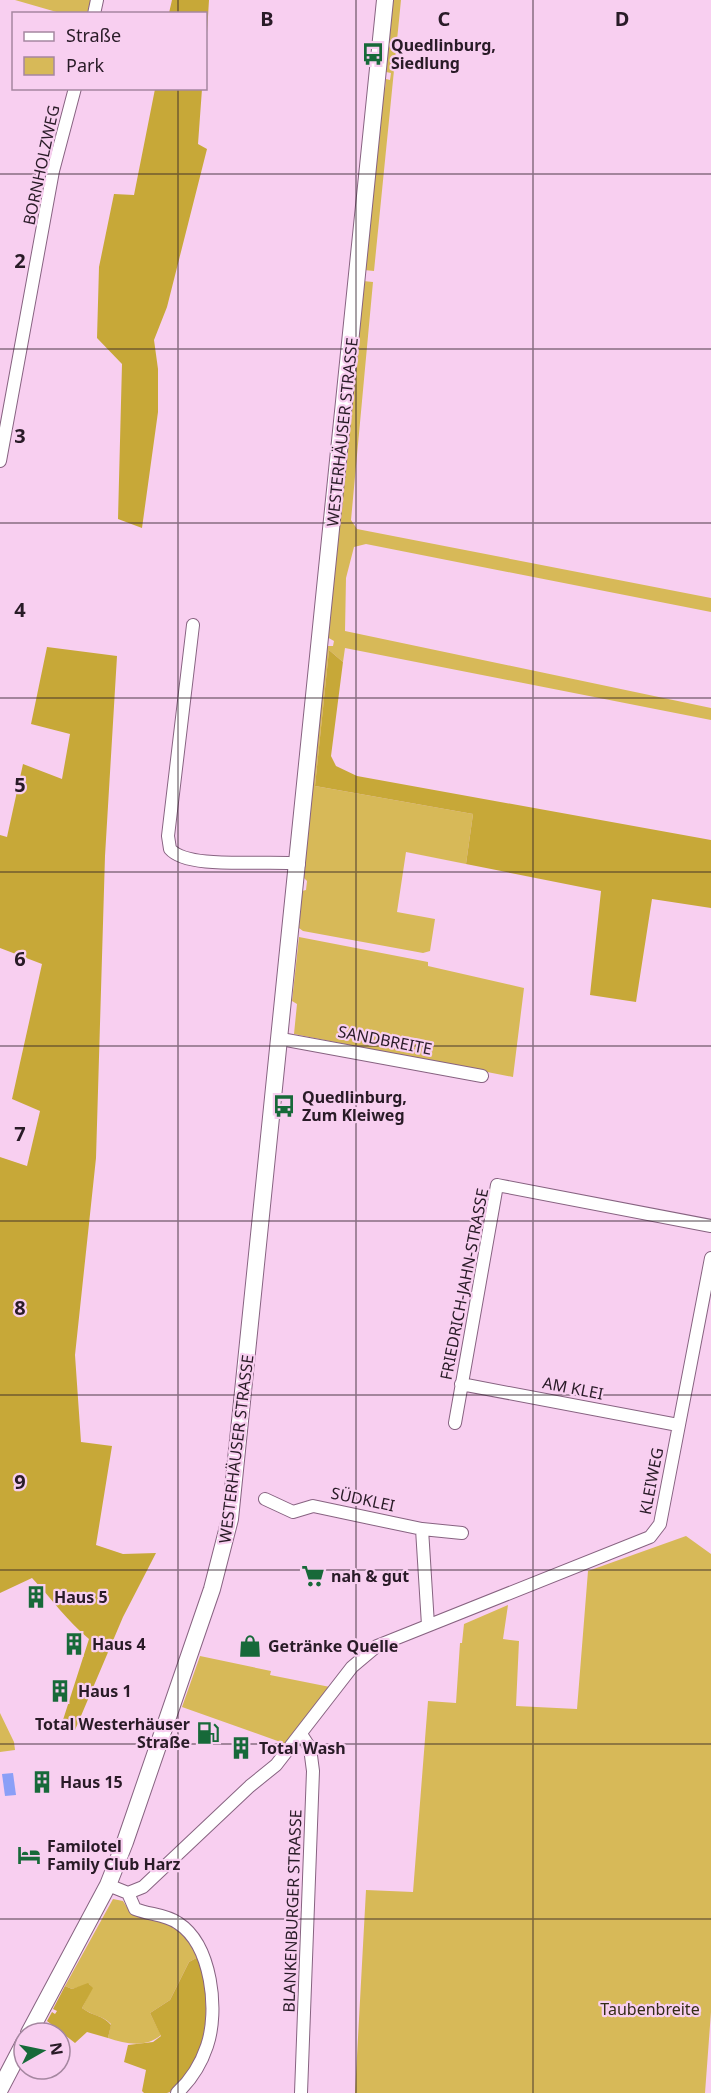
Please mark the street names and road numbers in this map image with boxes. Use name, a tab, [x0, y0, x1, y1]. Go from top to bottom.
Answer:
street label: BORNHOLZWEG	[18, 103, 64, 227]
street label: WESTERHÄUSER STRASSE	[321, 336, 363, 528]
street label: SANDBREITE	[336, 1020, 434, 1060]
street label: FRIEDRICH-JAHN-STRASSE	[435, 1186, 493, 1382]
street label: WESTERHÄUSER STRASSE	[213, 1353, 259, 1545]
street label: AM KLEI	[541, 1371, 605, 1405]
street label: KLEIWEG	[634, 1446, 668, 1516]
street label: SÜDKLEI	[329, 1482, 397, 1516]
street label: BLANKENBURGER STRASSE	[277, 1809, 307, 2013]

